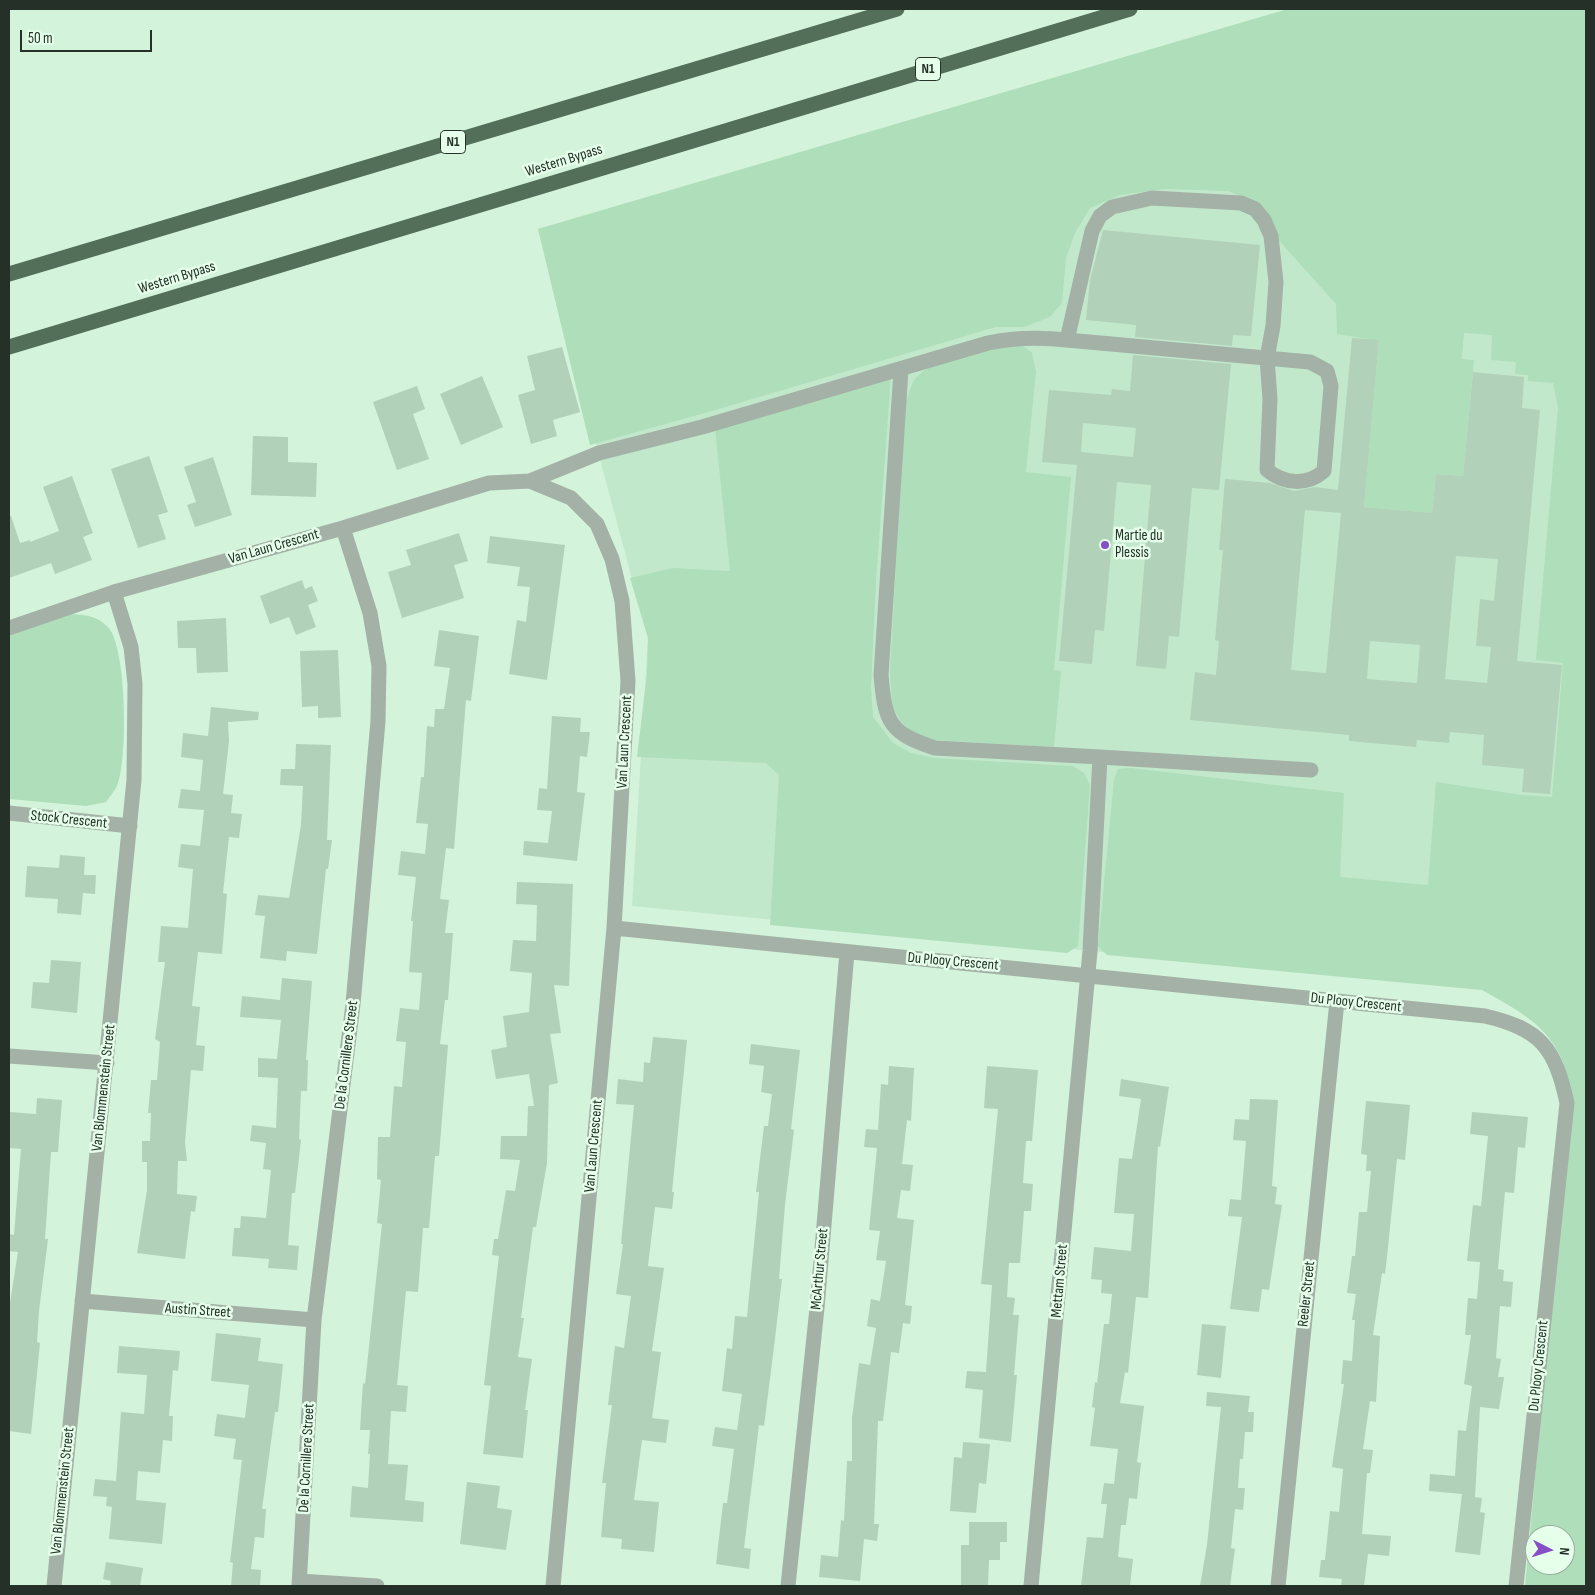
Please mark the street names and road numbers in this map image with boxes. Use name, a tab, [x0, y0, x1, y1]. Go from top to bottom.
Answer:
road number: N1	[916, 58, 940, 80]
road number: N1	[440, 130, 466, 154]
street label: Western Bypass	[523, 141, 605, 181]
street label: Western Bypass	[136, 258, 218, 298]
street label: Van Laun Crescent	[227, 526, 321, 568]
street label: Van Laun Crescent	[614, 695, 636, 789]
street label: Stock Crescent	[30, 807, 108, 833]
street label: Du Plooy Crescent	[907, 949, 999, 975]
street label: Du Plooy Crescent	[1310, 989, 1402, 1017]
street label: De la Cornillere Street	[331, 1000, 363, 1110]
street label: Van Blommenstein Street	[88, 1024, 120, 1152]
street label: Van Laun Crescent	[581, 1099, 607, 1193]
street label: McArthur Street	[807, 1228, 833, 1310]
street label: Mettam Street	[1048, 1244, 1072, 1318]
street label: Reeler Street	[1295, 1260, 1319, 1328]
street label: Austin Street	[165, 1300, 231, 1322]
street label: Du Plooy Crescent	[1525, 1320, 1553, 1412]
street label: De la Cornillere Street	[295, 1403, 319, 1513]
street label: Van Blommenstein Street	[47, 1427, 79, 1555]

